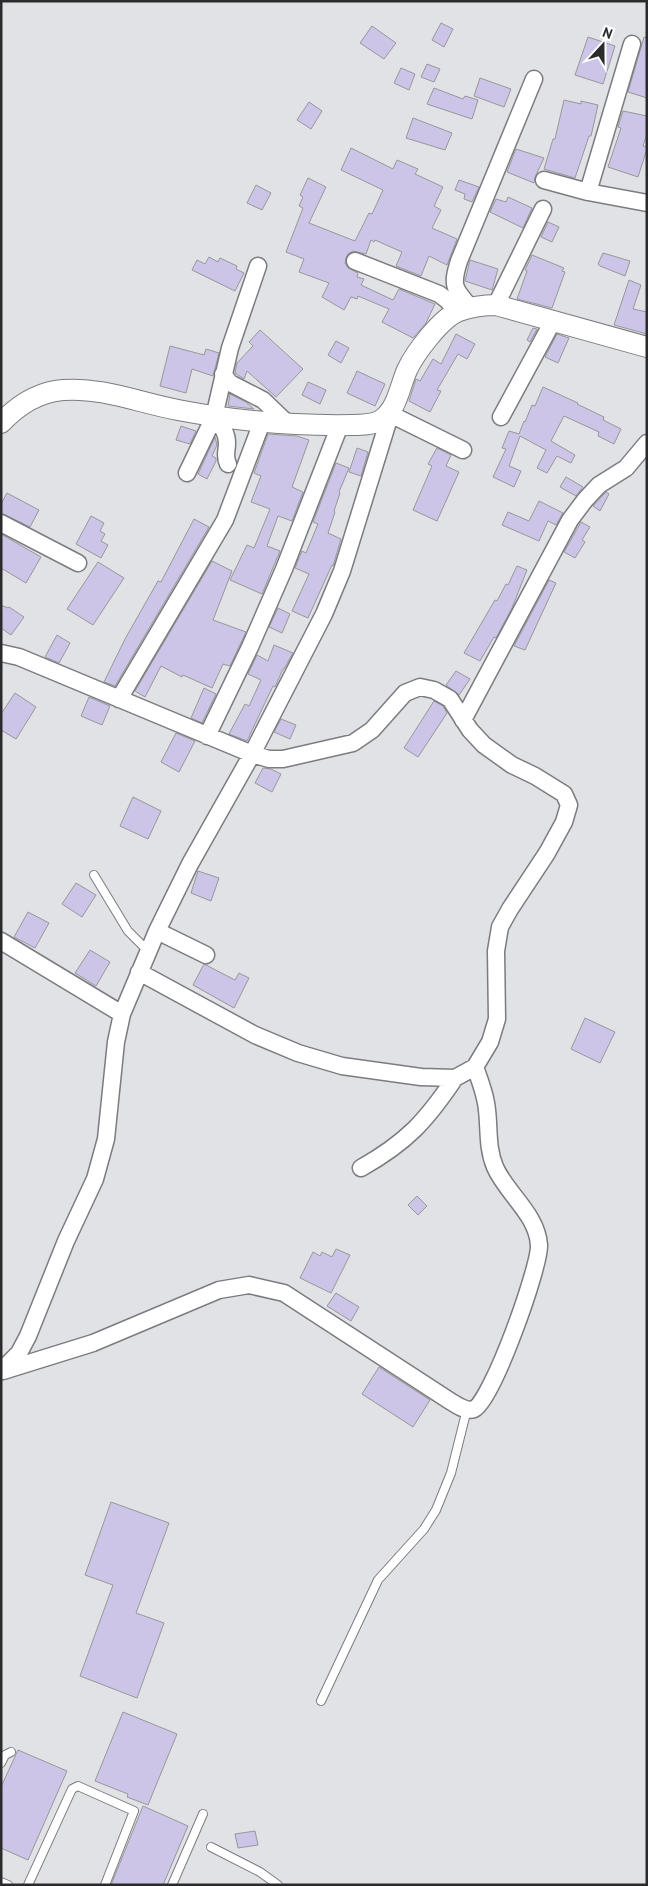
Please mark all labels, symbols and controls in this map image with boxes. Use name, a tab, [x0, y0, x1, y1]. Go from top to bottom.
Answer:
north arrow	[578, 20, 628, 70]
text: N	[600, 23, 615, 43]

